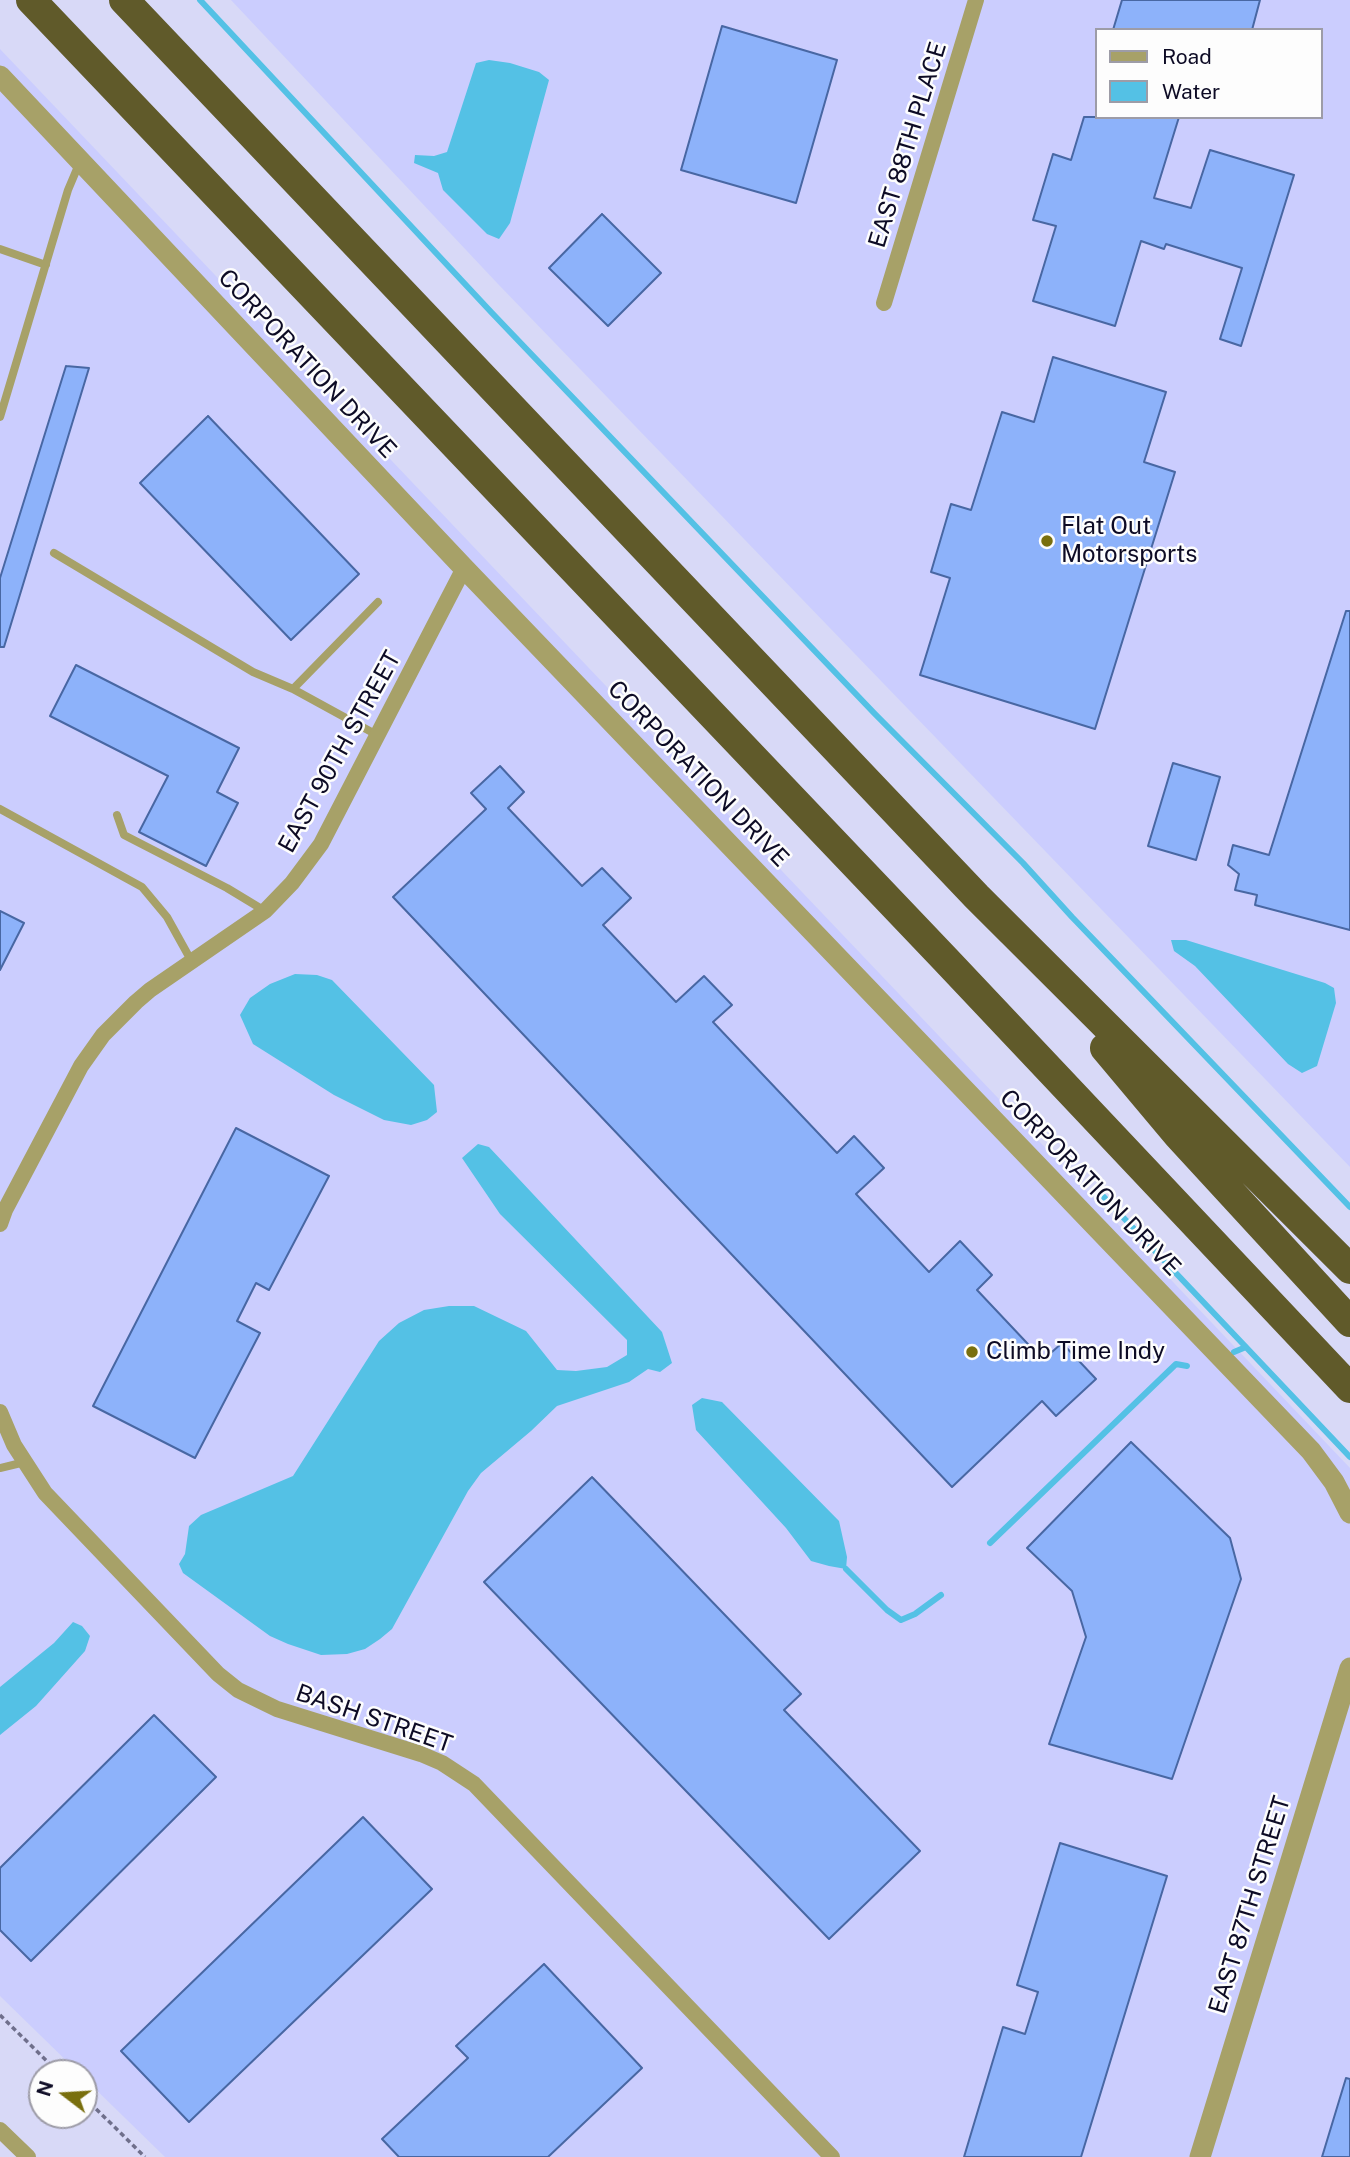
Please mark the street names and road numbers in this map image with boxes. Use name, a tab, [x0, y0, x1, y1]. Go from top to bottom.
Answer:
street label: EAST 88TH PLACE	[863, 39, 953, 251]
street label: CORPORATION DRIVE	[212, 264, 402, 464]
street label: EAST 90TH STREET	[273, 646, 407, 858]
street label: CORPORATION DRIVE	[602, 675, 794, 873]
street label: CORPORATION DRIVE	[994, 1084, 1186, 1282]
street label: BASH STREET	[292, 1679, 456, 1759]
street label: EAST 87TH STREET	[1203, 1793, 1297, 2017]

